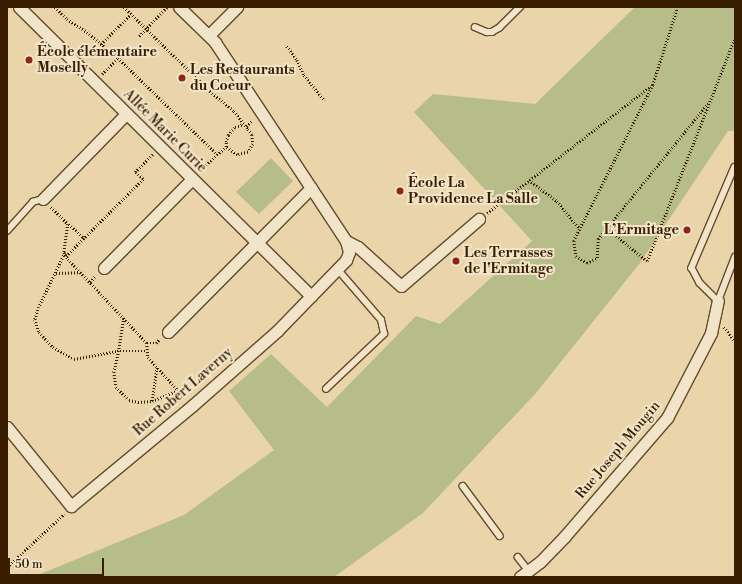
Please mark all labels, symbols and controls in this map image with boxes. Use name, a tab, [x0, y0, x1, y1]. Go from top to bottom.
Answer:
place label: École élémentaire Moselly	[37, 44, 157, 76]
marker: École élémentaire Moselly	[24, 55, 34, 65]
place label: Les Restaurants du Coeur	[190, 62, 295, 94]
marker: Les Restaurants du Coeur	[177, 73, 187, 83]
street label: Allée Marie Curie	[120, 86, 210, 176]
place label: École La Providence La Salle	[408, 175, 538, 208]
marker: École La Providence La Salle	[395, 186, 405, 196]
place label: L’Ermitage	[604, 222, 679, 238]
marker: L’Ermitage	[682, 225, 692, 235]
place label: Les Terrasses de l'Ermitage	[464, 245, 553, 278]
marker: Les Terrasses de l'Ermitage	[451, 256, 461, 266]
street label: Rue Robert Laverny	[130, 344, 236, 440]
street label: Rue Joseph Mougin	[572, 398, 664, 502]
scale bar	[10, 550, 106, 576]
text: 50 m	[15, 557, 43, 572]

